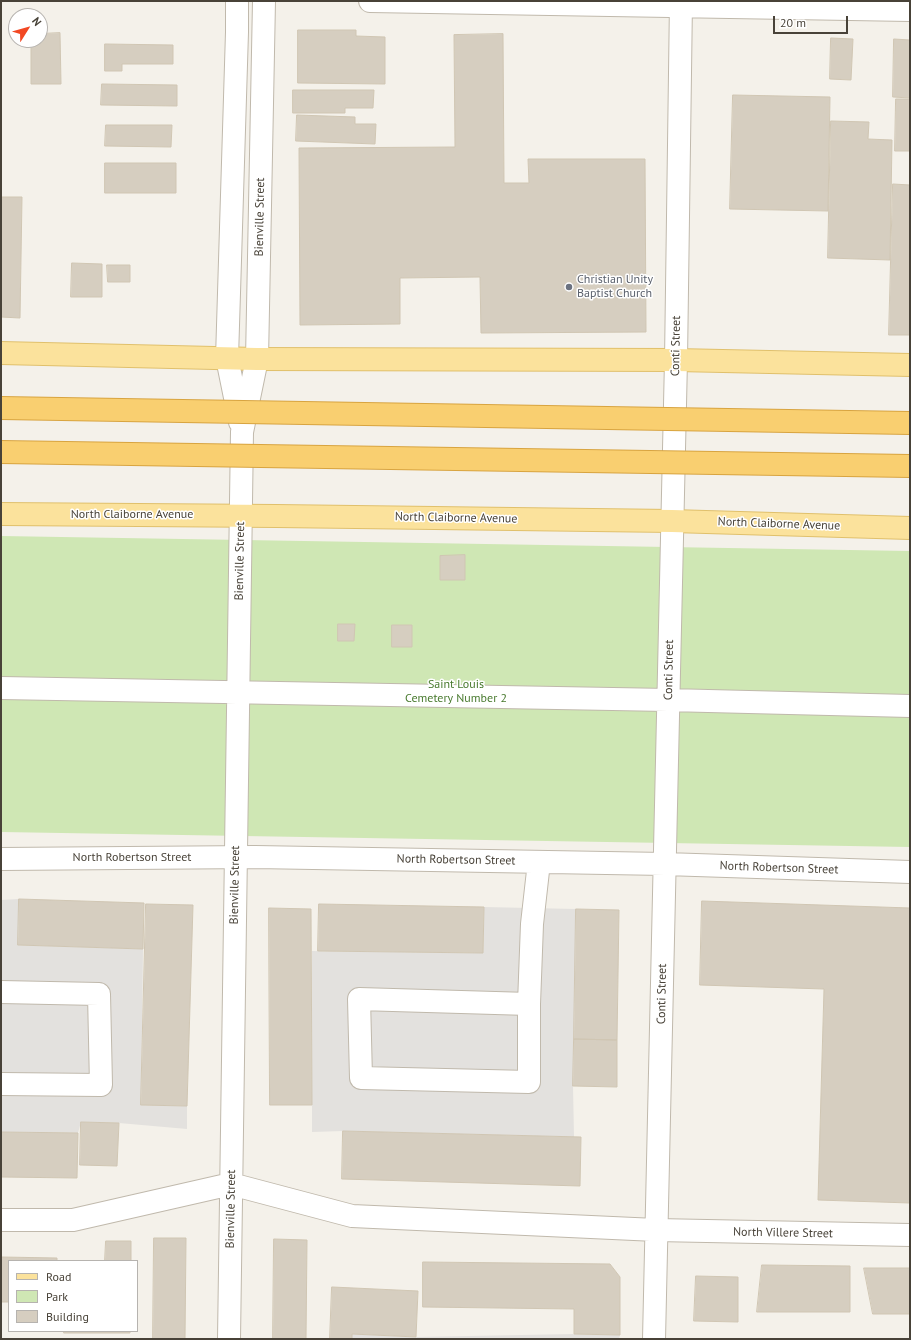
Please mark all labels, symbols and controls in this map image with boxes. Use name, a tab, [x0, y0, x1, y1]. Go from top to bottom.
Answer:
north arrow	[8, 8, 48, 48]
scale bar	[775, 8, 850, 34]
text: N	[29, 14, 45, 28]
text: 20 m	[780, 15, 806, 30]
street label: Bienville Street	[252, 177, 268, 257]
place label: Christian Unity Baptist Church	[577, 273, 653, 301]
marker: Christian Unity Baptist Church	[564, 282, 574, 292]
street label: Conti Street	[668, 316, 684, 376]
street label: North Claiborne Avenue	[71, 508, 193, 522]
street label: North Claiborne Avenue	[395, 510, 517, 526]
street label: North Claiborne Avenue	[717, 515, 841, 533]
street label: Bienville Street	[232, 521, 248, 601]
street label: Conti Street	[661, 640, 677, 700]
park label: Saint Louis Cemetery Number 2	[405, 678, 507, 706]
street label: Bienville Street	[227, 845, 243, 925]
street label: North Robertson Street	[73, 851, 191, 865]
street label: North Robertson Street	[397, 852, 515, 868]
street label: North Robertson Street	[719, 859, 839, 877]
street label: Conti Street	[654, 964, 670, 1024]
street label: Bienville Street	[223, 1169, 239, 1249]
street label: North Villere Street	[733, 1225, 833, 1241]
legend	[8, 1260, 138, 1332]
text: Road	[46, 1269, 71, 1284]
text: Park	[46, 1289, 68, 1304]
text: Building	[46, 1309, 89, 1324]

